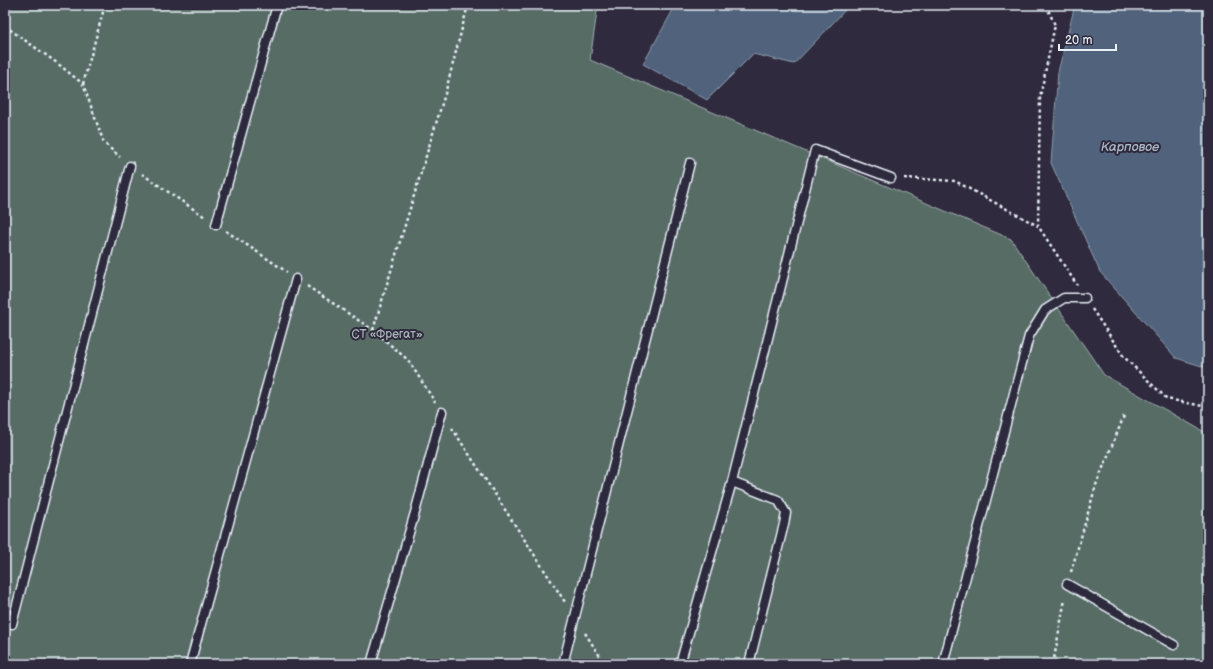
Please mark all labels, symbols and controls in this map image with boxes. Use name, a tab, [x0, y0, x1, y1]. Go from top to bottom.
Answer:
scale bar	[1059, 26, 1116, 52]
text: 20 m	[1065, 33, 1092, 48]
water label: Карповое	[1101, 139, 1160, 155]
park label: СТ «Фрегат»	[351, 327, 423, 342]

